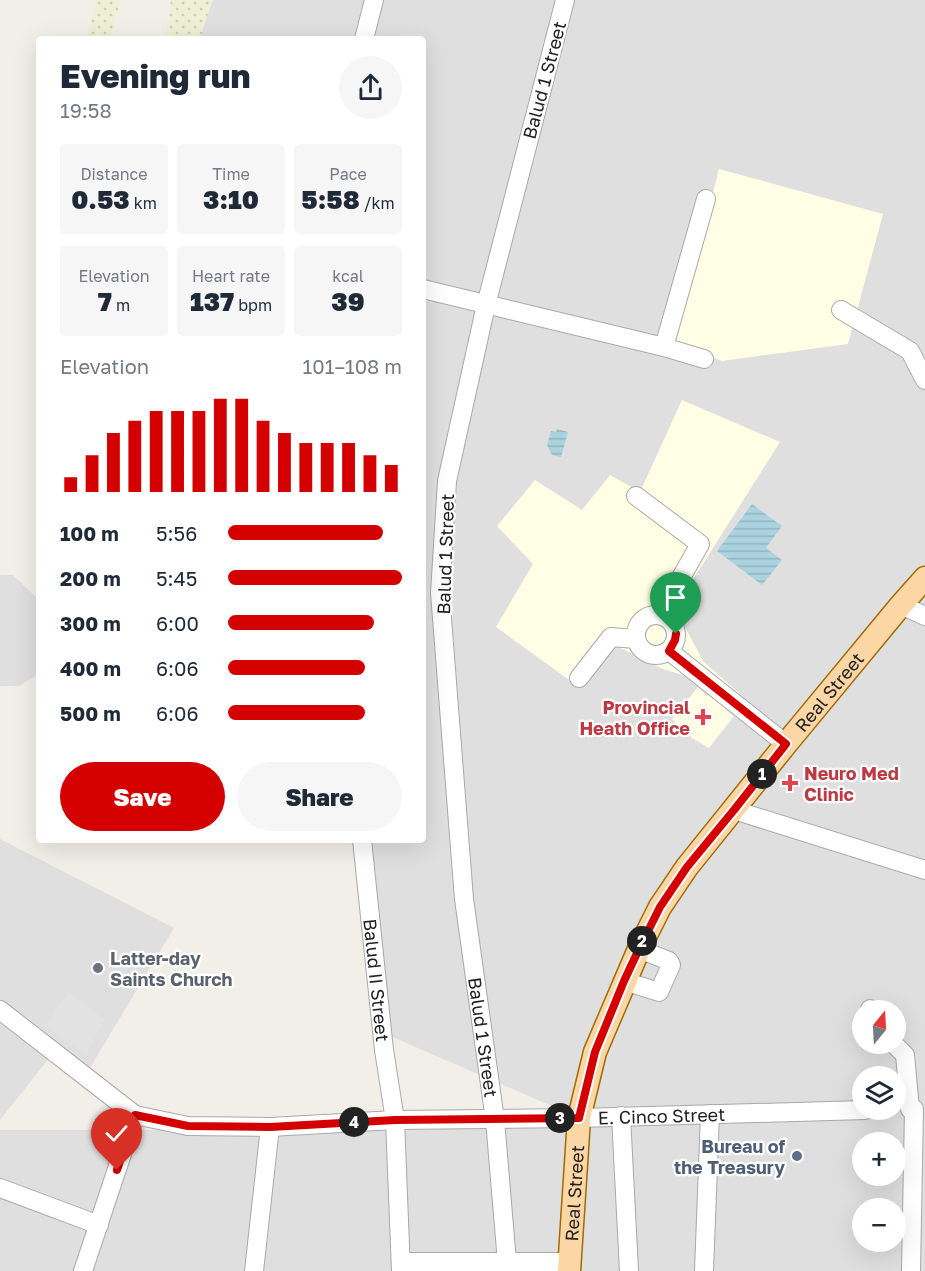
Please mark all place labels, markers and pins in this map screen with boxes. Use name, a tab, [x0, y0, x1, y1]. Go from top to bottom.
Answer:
pin	[650, 572, 701, 634]
place label: Provincial Heath Office	[579, 696, 690, 739]
marker: Provincial Heath Office	[694, 708, 712, 726]
pin: 1	[747, 759, 777, 789]
place label: Neuro Med Clinic	[804, 762, 899, 805]
marker: Neuro Med Clinic	[781, 774, 799, 792]
pin: 2	[627, 926, 657, 956]
place label: Latter-day Saints Church	[110, 947, 233, 990]
marker: Latter-day Saints Church	[91, 961, 105, 975]
pin: 3	[545, 1103, 575, 1133]
pin: 4	[339, 1107, 369, 1137]
pin	[91, 1108, 142, 1170]
place label: Bureau of the Treasury	[674, 1135, 785, 1178]
marker: Bureau of the Treasury	[790, 1149, 804, 1163]

